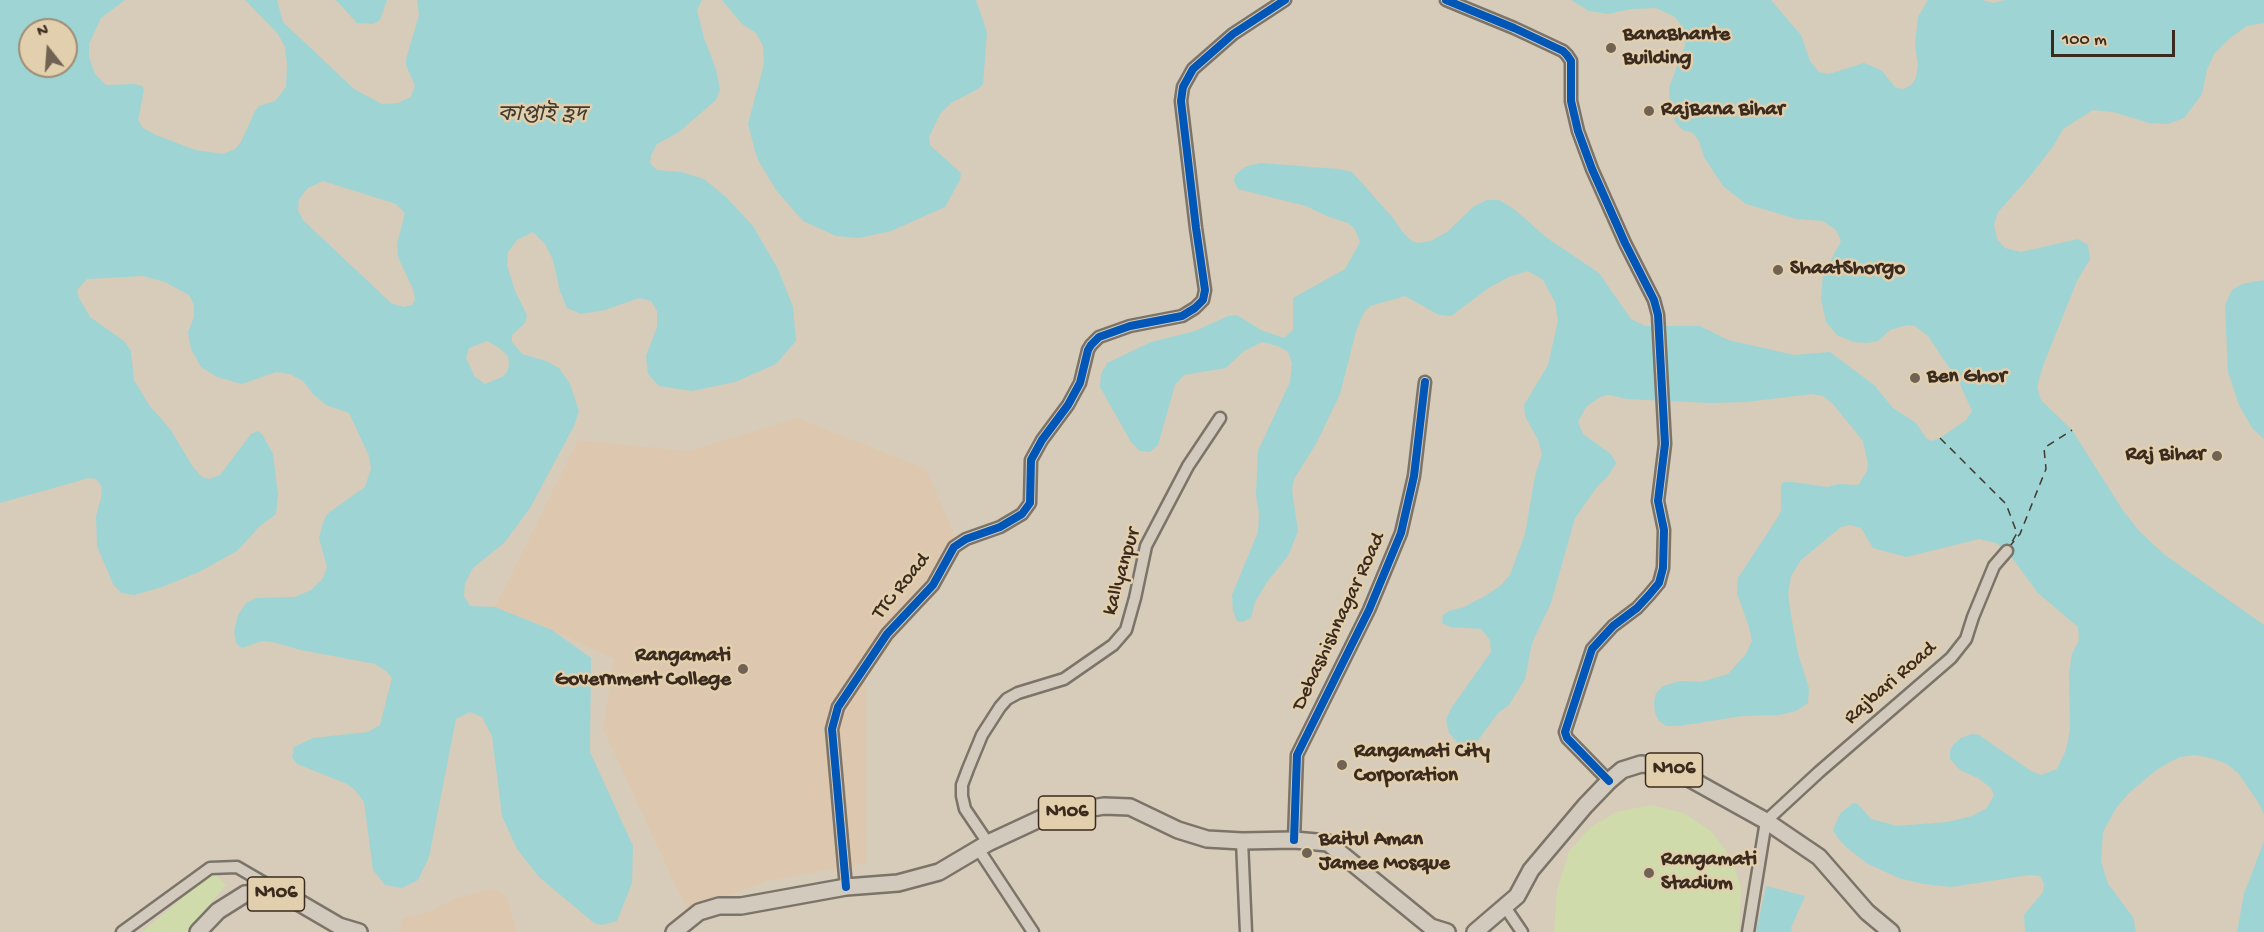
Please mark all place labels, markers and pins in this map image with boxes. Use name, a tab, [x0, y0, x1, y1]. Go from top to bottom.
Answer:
place label: BanaBhante Building	[1623, 23, 1730, 73]
marker: BanaBhante Building	[1604, 41, 1618, 55]
place label: RajBana Bihar	[1661, 98, 1784, 124]
marker: RajBana Bihar	[1642, 104, 1656, 118]
place label: ShaatShorgo	[1790, 257, 1905, 283]
marker: ShaatShorgo	[1771, 263, 1785, 277]
place label: Ben Ghor	[1927, 365, 2006, 391]
marker: Ben Ghor	[1908, 371, 1922, 385]
place label: Raj Bihar	[2126, 443, 2205, 469]
marker: Raj Bihar	[2210, 449, 2224, 463]
place label: Rangamati Government College	[555, 644, 731, 694]
marker: Rangamati Government College	[736, 662, 750, 676]
place label: Rangamati City Corporation	[1354, 740, 1490, 790]
marker: Rangamati City Corporation	[1335, 758, 1349, 772]
place label: Baitul Aman Jamee Mosque	[1319, 828, 1450, 878]
marker: Baitul Aman Jamee Mosque	[1300, 846, 1314, 860]
place label: Rangamati Stadium	[1661, 848, 1757, 898]
marker: Rangamati Stadium	[1642, 866, 1656, 880]

